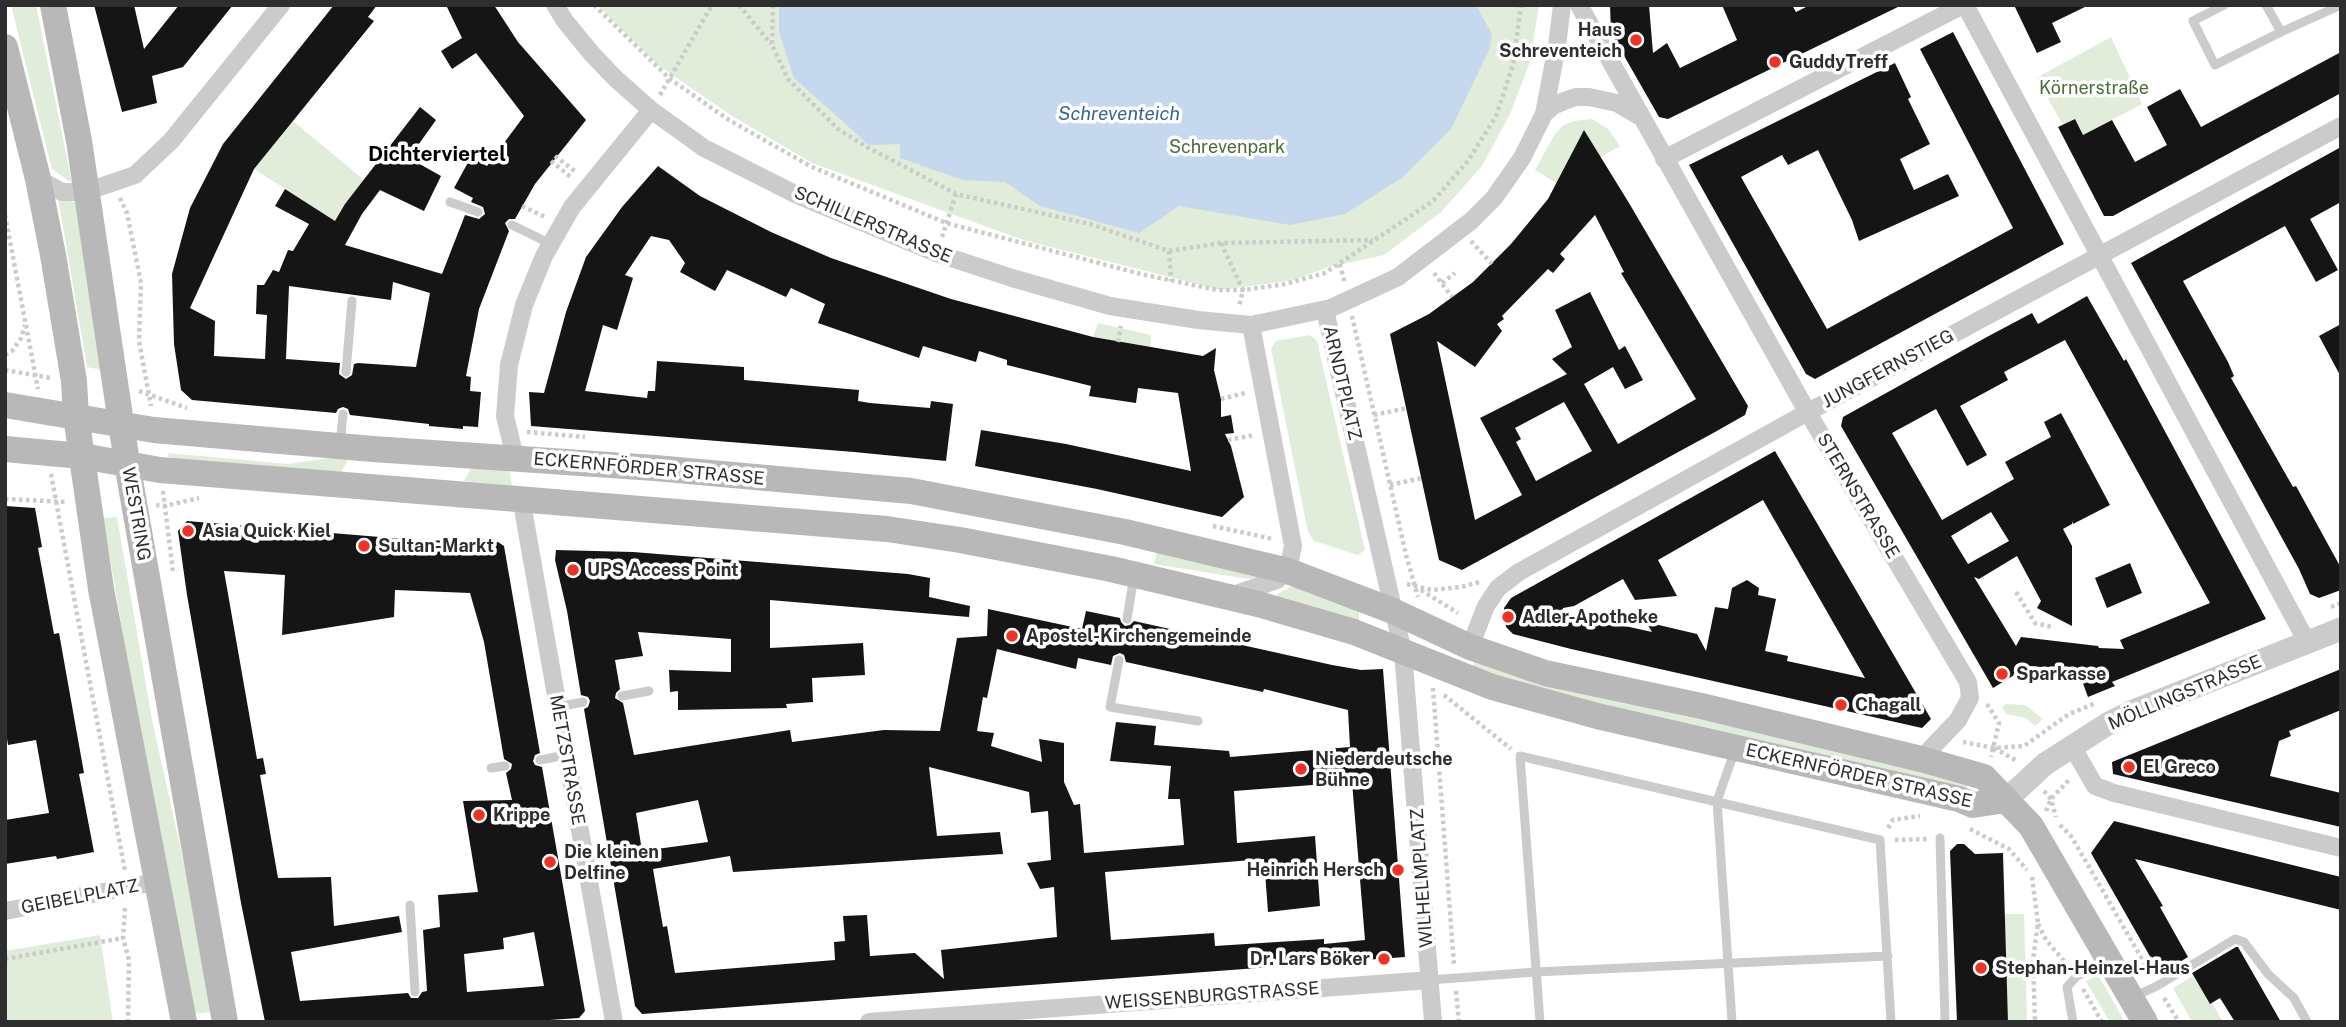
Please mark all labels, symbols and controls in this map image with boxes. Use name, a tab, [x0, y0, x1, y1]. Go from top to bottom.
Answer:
place label: Haus Schreventeich	[1499, 19, 1622, 61]
marker: Haus Schreventeich	[1628, 32, 1644, 48]
place label: GuddyTreff	[1789, 51, 1888, 73]
marker: GuddyTreff	[1767, 54, 1783, 70]
park label: Körnerstraße	[2039, 77, 2149, 99]
water label: Schreventeich	[1058, 103, 1180, 125]
park label: Schrevenpark	[1169, 136, 1285, 158]
district label: Dichterviertel	[368, 142, 506, 168]
street label: SCHILLERSTRASSE	[791, 182, 955, 268]
street label: ARNDTPLATZ	[1318, 324, 1366, 442]
street label: JUNGFERNSTIEG	[1818, 325, 1958, 413]
street label: STERNSTRASSE	[1812, 430, 1904, 562]
street label: ECKERNFÖRDER STRASSE	[533, 448, 765, 490]
street label: WESTRING	[117, 465, 155, 563]
place label: Asia Quick Kiel	[202, 520, 331, 542]
marker: Asia Quick Kiel	[180, 523, 196, 539]
place label: Sultan-Markt	[378, 535, 494, 557]
marker: Sultan-Markt	[356, 538, 372, 554]
place label: UPS Access Point	[587, 559, 739, 581]
marker: UPS Access Point	[565, 562, 581, 578]
place label: Adler-Apotheke	[1522, 606, 1658, 628]
marker: Adler-Apotheke	[1500, 609, 1516, 625]
place label: Apostel-Kirchengemeinde	[1026, 625, 1252, 647]
marker: Apostel-Kirchengemeinde	[1004, 628, 1020, 644]
street label: MÖLLINGSTRASSE	[2105, 651, 2265, 735]
place label: Sparkasse	[2016, 663, 2106, 685]
marker: Sparkasse	[1994, 666, 2010, 682]
street label: METZSTRASSE	[545, 693, 589, 827]
place label: Chagall	[1855, 694, 1922, 716]
marker: Chagall	[1833, 697, 1849, 713]
street label: ECKERNFÖRDER STRASSE	[1744, 739, 1974, 813]
place label: Niederdeutsche Bühne	[1315, 748, 1453, 790]
place label: El Greco	[2143, 756, 2216, 778]
marker: El Greco	[2121, 759, 2137, 775]
marker: Niederdeutsche Bühne	[1293, 761, 1309, 777]
place label: Krippe	[493, 804, 550, 826]
marker: Krippe	[471, 807, 487, 823]
street label: WILHELMPLATZ	[1406, 808, 1438, 948]
place label: Die kleinen Delfine	[564, 841, 659, 884]
marker: Die kleinen Delfine	[542, 854, 558, 870]
place label: Heinrich Hersch	[1246, 859, 1384, 881]
marker: Heinrich Hersch	[1390, 862, 1406, 878]
street label: GEIBELPLATZ	[19, 875, 141, 919]
place label: Dr. Lars Böker	[1250, 948, 1370, 970]
marker: Dr. Lars Böker	[1376, 951, 1392, 967]
place label: Stephan-Heinzel-Haus	[1995, 957, 2190, 979]
marker: Stephan-Heinzel-Haus	[1973, 960, 1989, 976]
street label: WEISSENBURGSTRASSE	[1104, 978, 1320, 1014]

